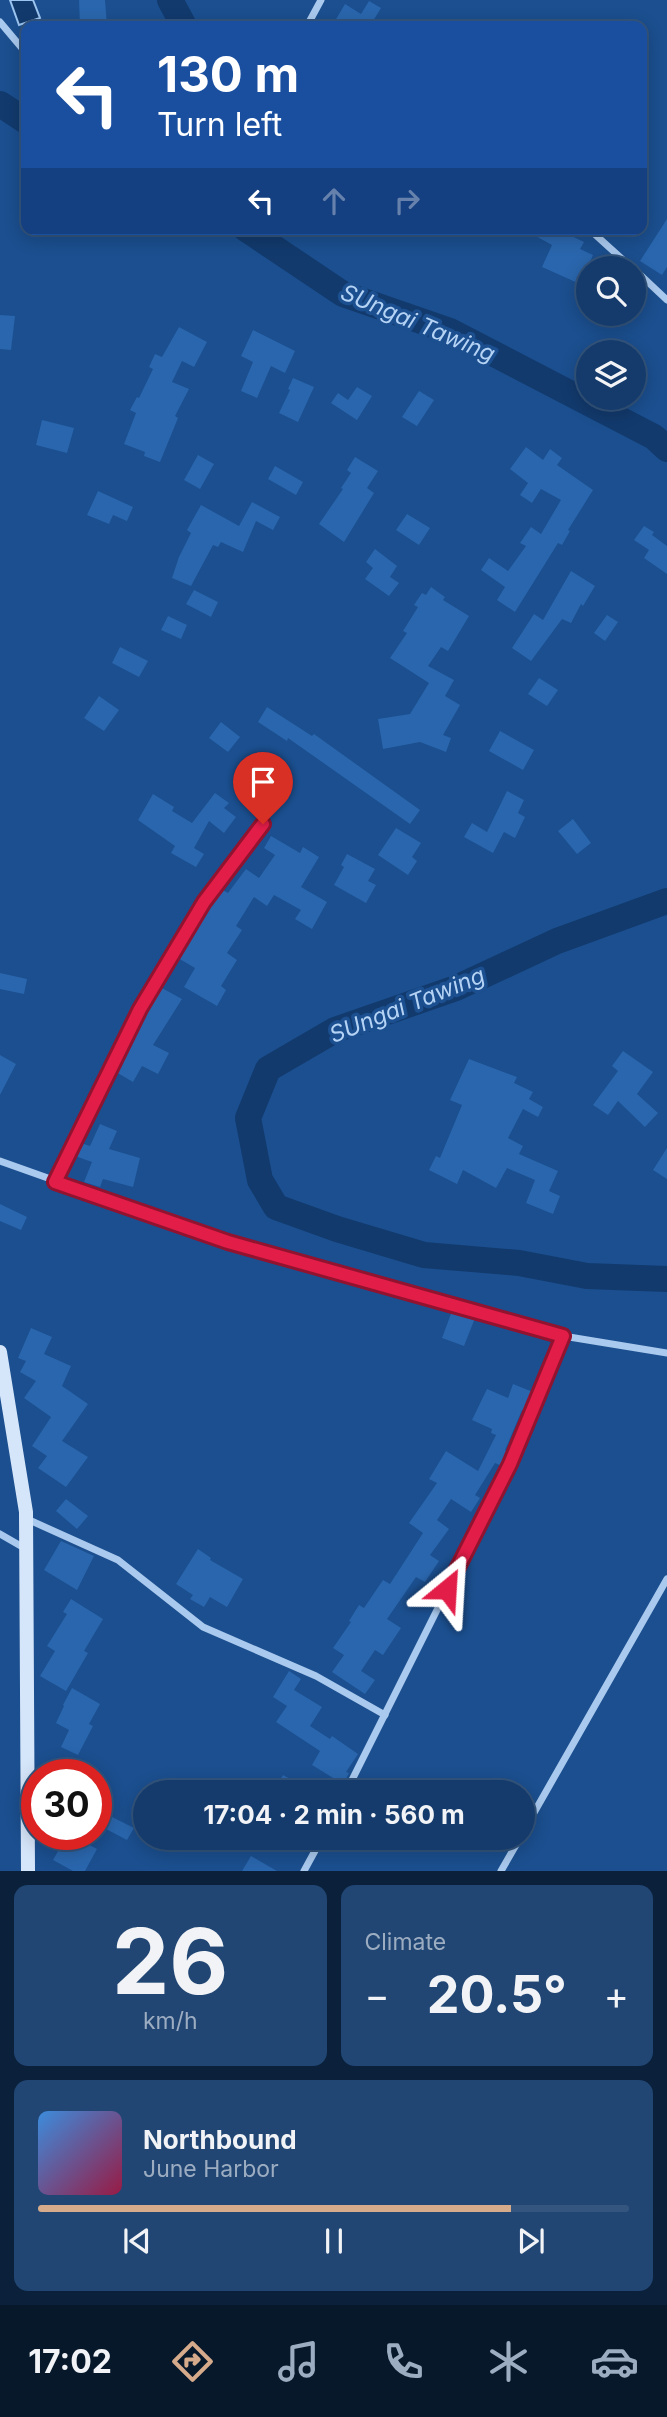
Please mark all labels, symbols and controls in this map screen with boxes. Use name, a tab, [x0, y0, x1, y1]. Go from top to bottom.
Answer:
text: 130 m	[157, 45, 299, 104]
icon: left	[42, 49, 133, 140]
text: Turn left	[157, 105, 282, 144]
icon: left	[242, 182, 280, 220]
icon: ahead	[315, 182, 353, 220]
icon: right	[388, 182, 426, 220]
map controls	[576, 256, 646, 410]
button: search	[576, 256, 646, 326]
water label: SUngai Tawing	[337, 278, 499, 368]
button: layers	[576, 340, 646, 410]
pin	[233, 752, 293, 824]
icon: arrive	[244, 763, 282, 801]
water label: SUngai Tawing	[325, 961, 489, 1049]
position arrow	[410, 1552, 484, 1626]
speed limit sign: 30	[21, 1759, 112, 1850]
text: 17:04 · 2 min · 560 m	[203, 1799, 465, 1830]
text: 26	[112, 1906, 228, 2016]
text: Climate	[365, 1928, 446, 1956]
text: 20.5°	[427, 1963, 567, 2026]
text: −	[365, 1972, 390, 2018]
text: +	[604, 1972, 629, 2018]
text: km/h	[143, 2007, 198, 2035]
text: Northbound	[143, 2124, 297, 2155]
text: June Harbor	[143, 2155, 279, 2183]
icon: previous	[118, 2222, 156, 2260]
icon: pause	[315, 2222, 353, 2260]
icon: next	[512, 2222, 550, 2260]
icon: directions	[168, 2337, 217, 2386]
icon: music	[274, 2337, 323, 2386]
icon: phone	[379, 2337, 428, 2386]
icon: climate	[484, 2337, 533, 2386]
icon: car	[590, 2337, 639, 2386]
text: 17:02	[28, 2342, 112, 2381]

